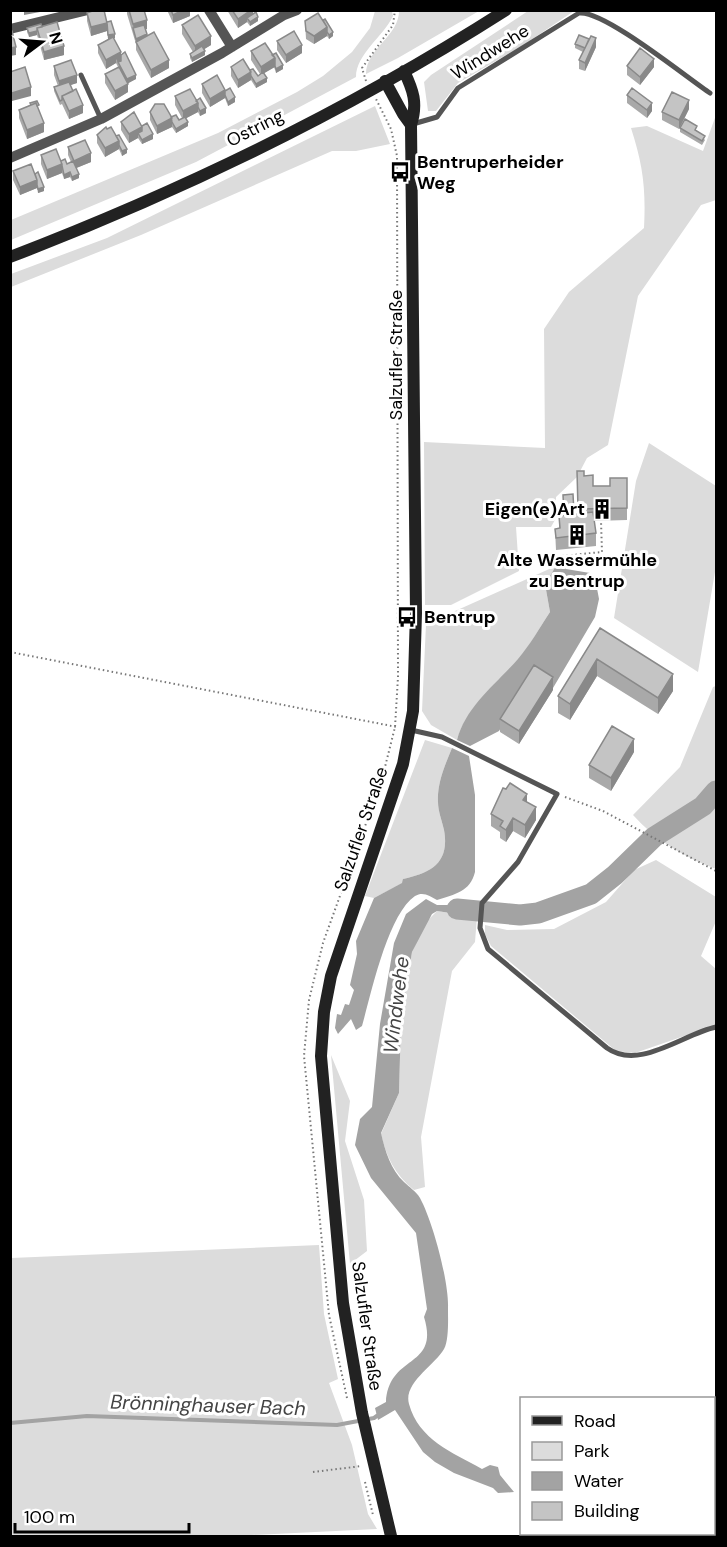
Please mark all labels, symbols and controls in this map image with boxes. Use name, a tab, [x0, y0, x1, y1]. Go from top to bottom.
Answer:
north arrow	[12, 12, 72, 72]
street label: Windwehe	[447, 19, 533, 85]
text: N	[44, 29, 68, 47]
street label: Ostring	[222, 103, 288, 153]
place label: Bentruperheider Weg	[417, 150, 564, 195]
bus stop icon: Bentruperheider Weg	[388, 160, 412, 184]
street label: Salzufler Straße	[384, 290, 408, 420]
place label: Eigen(e)Art	[485, 497, 585, 521]
building icon: Eigen(e)Art	[590, 497, 614, 521]
building icon: Alte Wassermühle zu Bentrup	[565, 523, 589, 547]
place label: Alte Wassermühle zu Bentrup	[497, 548, 657, 593]
bus stop icon: Bentrup	[395, 605, 419, 629]
place label: Bentrup	[424, 605, 495, 629]
street label: Salzufler Straße	[328, 763, 394, 895]
water label: Windwehe	[377, 955, 415, 1055]
street label: Salzufler Straße	[346, 1260, 388, 1392]
water label: Brönninghauser Bach	[110, 1389, 306, 1421]
legend	[520, 1397, 715, 1535]
text: Road	[574, 1409, 616, 1433]
text: Park	[574, 1439, 610, 1463]
text: Water	[574, 1469, 624, 1493]
scale bar	[15, 1496, 189, 1534]
text: Building	[574, 1499, 639, 1523]
text: 100 m	[24, 1505, 75, 1529]

